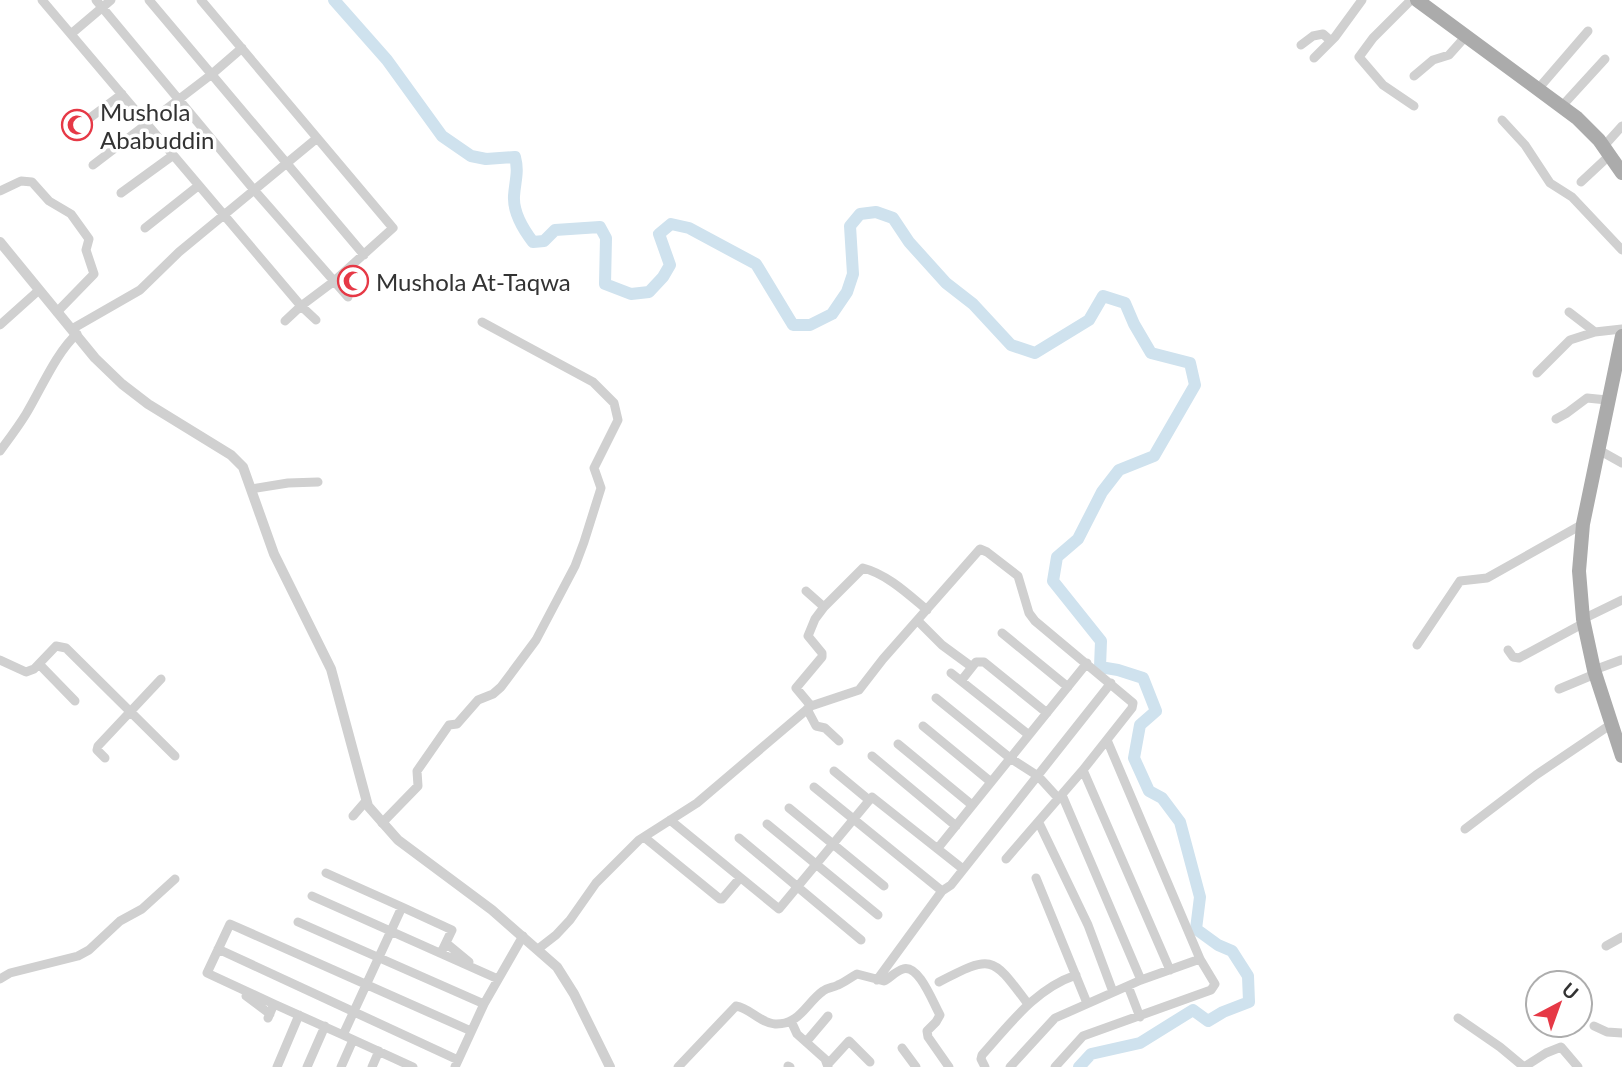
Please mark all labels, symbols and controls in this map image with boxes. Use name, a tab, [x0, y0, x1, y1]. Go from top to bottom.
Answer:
place label: Mushola Ababuddin	[100, 97, 214, 154]
mosque icon: Mushola Ababuddin	[60, 108, 94, 142]
mosque icon: Mushola At-Taqwa	[336, 264, 370, 298]
place label: Mushola At-Taqwa	[376, 267, 571, 296]
north arrow	[1524, 969, 1594, 1039]
text: U	[1558, 977, 1583, 1004]

